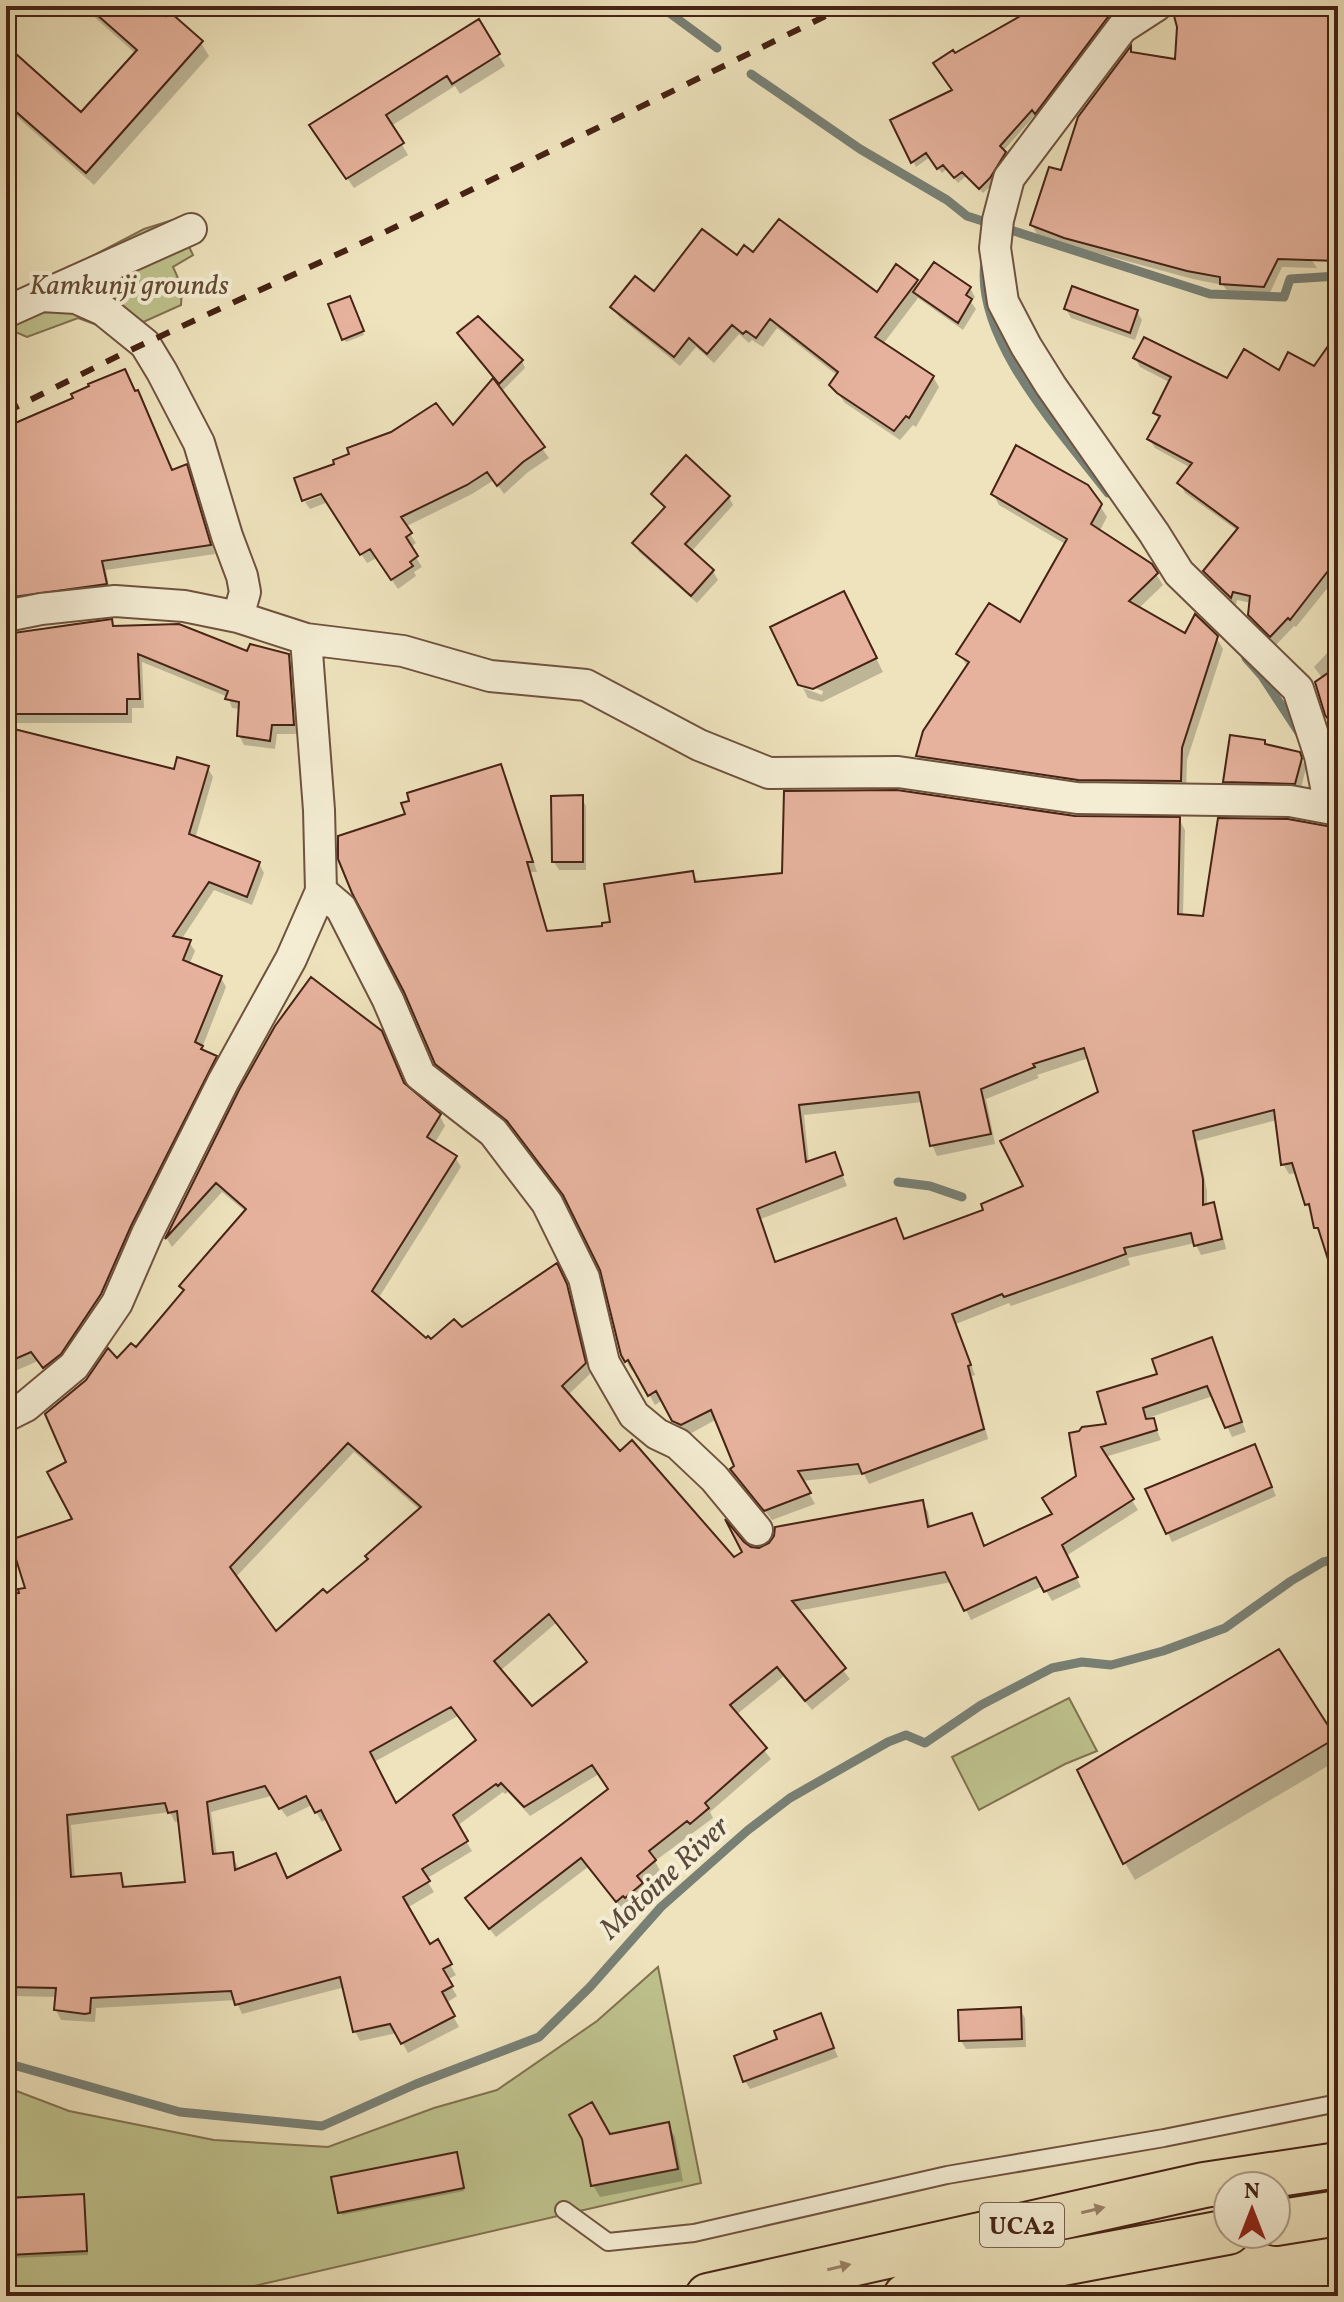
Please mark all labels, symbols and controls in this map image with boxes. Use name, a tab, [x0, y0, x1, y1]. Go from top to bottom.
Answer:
park label: Kamkunji grounds	[29, 267, 229, 306]
water label: Motoine River	[590, 1807, 740, 1951]
north arrow	[1212, 2170, 1292, 2250]
text: N	[1244, 2177, 1260, 2208]
road number: UCA2	[980, 2203, 1064, 2247]
one-way arrow	[1080, 2203, 1105, 2216]
one-way arrow	[827, 2260, 852, 2273]

